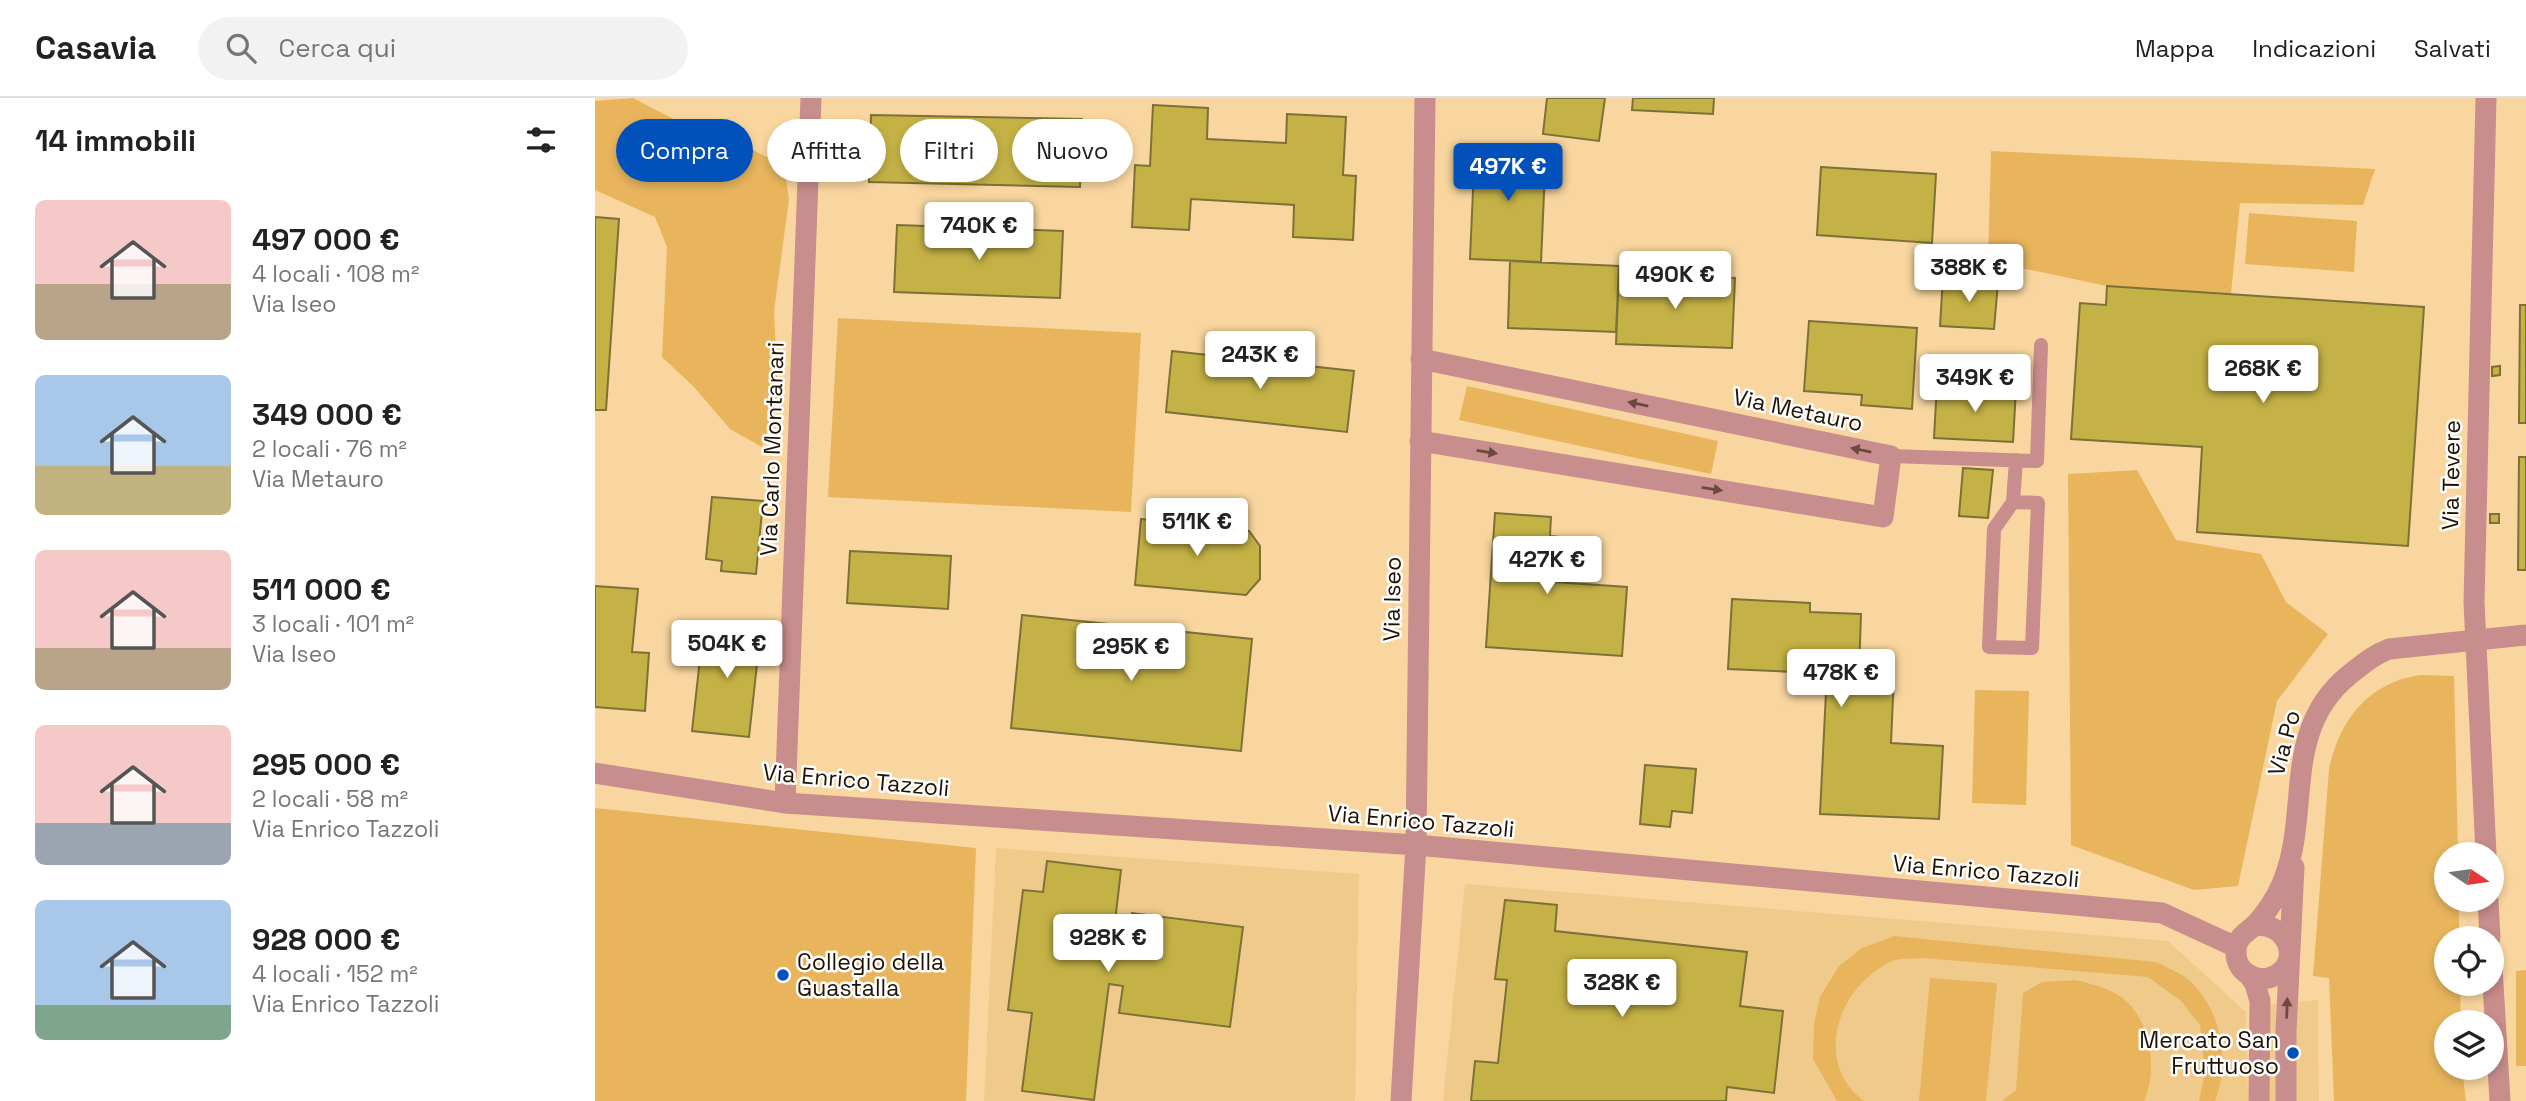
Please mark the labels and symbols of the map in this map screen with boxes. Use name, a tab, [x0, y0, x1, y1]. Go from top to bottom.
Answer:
pin: 497K €	[1451, 144, 1565, 203]
pin: 740K €	[922, 202, 1036, 262]
pin: 388K €	[1912, 244, 2026, 304]
pin: 490K €	[1618, 252, 1732, 311]
pin: 243K €	[1203, 331, 1317, 391]
street label: Via Carlo Montanari	[753, 341, 791, 557]
pin: 268K €	[2206, 345, 2320, 405]
pin: 349K €	[1918, 354, 2032, 414]
street label: Via Metauro	[1730, 382, 1866, 438]
one-way arrow	[1627, 399, 1649, 410]
street label: Via Tevere	[2435, 420, 2467, 530]
one-way arrow	[1850, 444, 1872, 455]
one-way arrow	[1476, 447, 1498, 458]
one-way arrow	[1701, 484, 1723, 495]
pin: 511K €	[1140, 498, 1254, 558]
pin: 427K €	[1490, 536, 1604, 596]
street label: Via Iseo	[1376, 556, 1408, 642]
pin: 504K €	[670, 620, 784, 680]
pin: 295K €	[1074, 624, 1188, 683]
pin: 478K €	[1784, 650, 1898, 709]
street label: Via Po	[2261, 707, 2307, 779]
street label: Via Enrico Tazzoli	[761, 757, 951, 803]
street label: Via Enrico Tazzoli	[1326, 798, 1516, 844]
north arrow	[2434, 842, 2504, 912]
street label: Via Enrico Tazzoli	[1891, 848, 2081, 894]
pin: 928K €	[1051, 914, 1165, 974]
place label: Collegio della Guastalla	[797, 947, 944, 1003]
pin: 328K €	[1565, 960, 1679, 1019]
marker: Collegio della Guastalla	[775, 967, 791, 983]
one-way arrow	[2281, 997, 2292, 1019]
place label: Mercato San Fruttuoso	[2139, 1025, 2279, 1081]
marker: Mercato San Fruttuoso	[2285, 1045, 2301, 1061]

